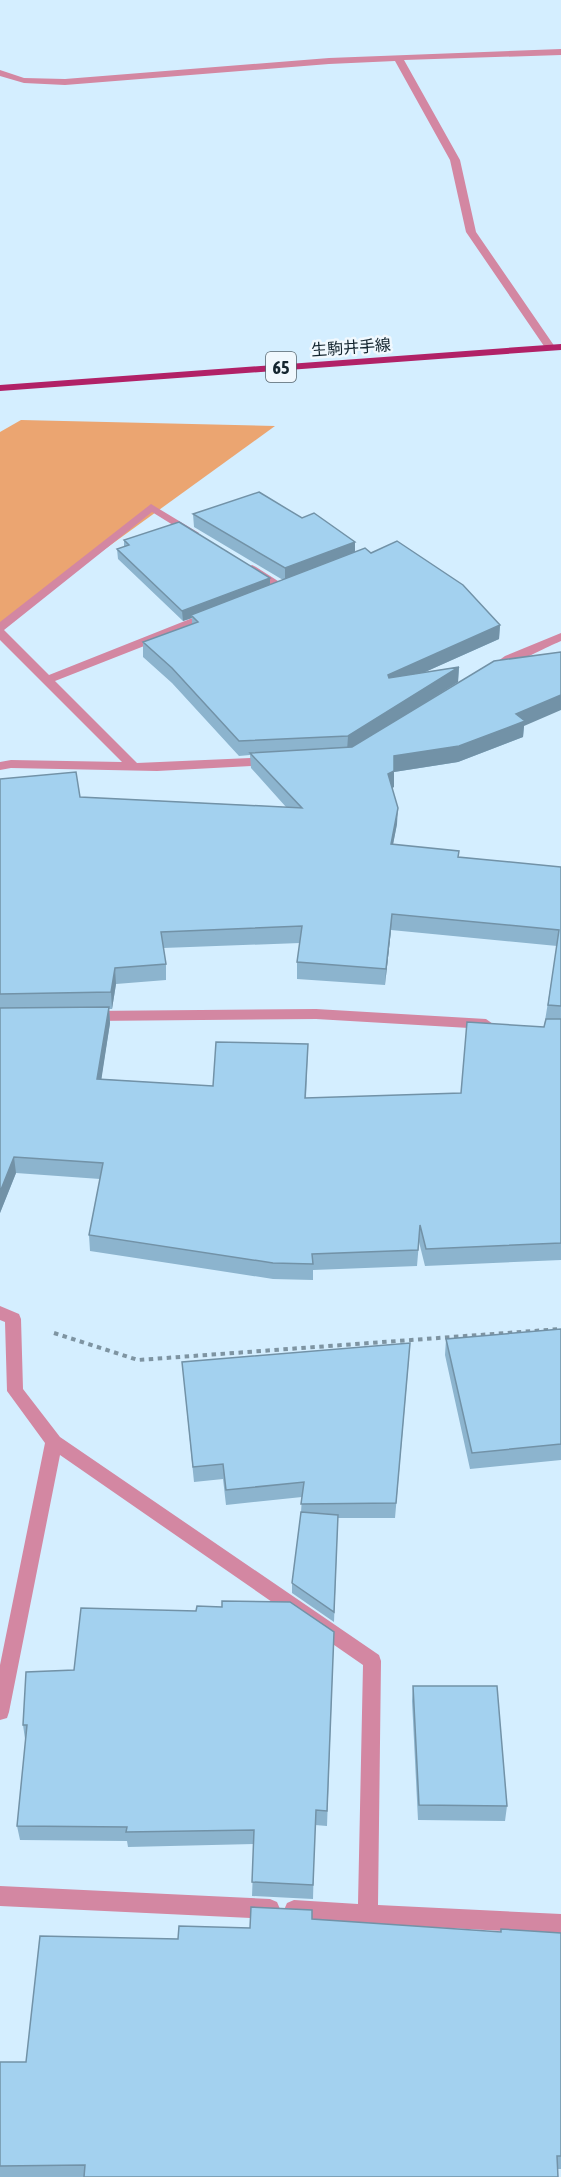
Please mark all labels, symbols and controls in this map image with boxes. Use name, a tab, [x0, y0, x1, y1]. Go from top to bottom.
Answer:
street label: 生駒井手線	[310, 335, 392, 359]
road number: 65	[266, 352, 296, 382]

